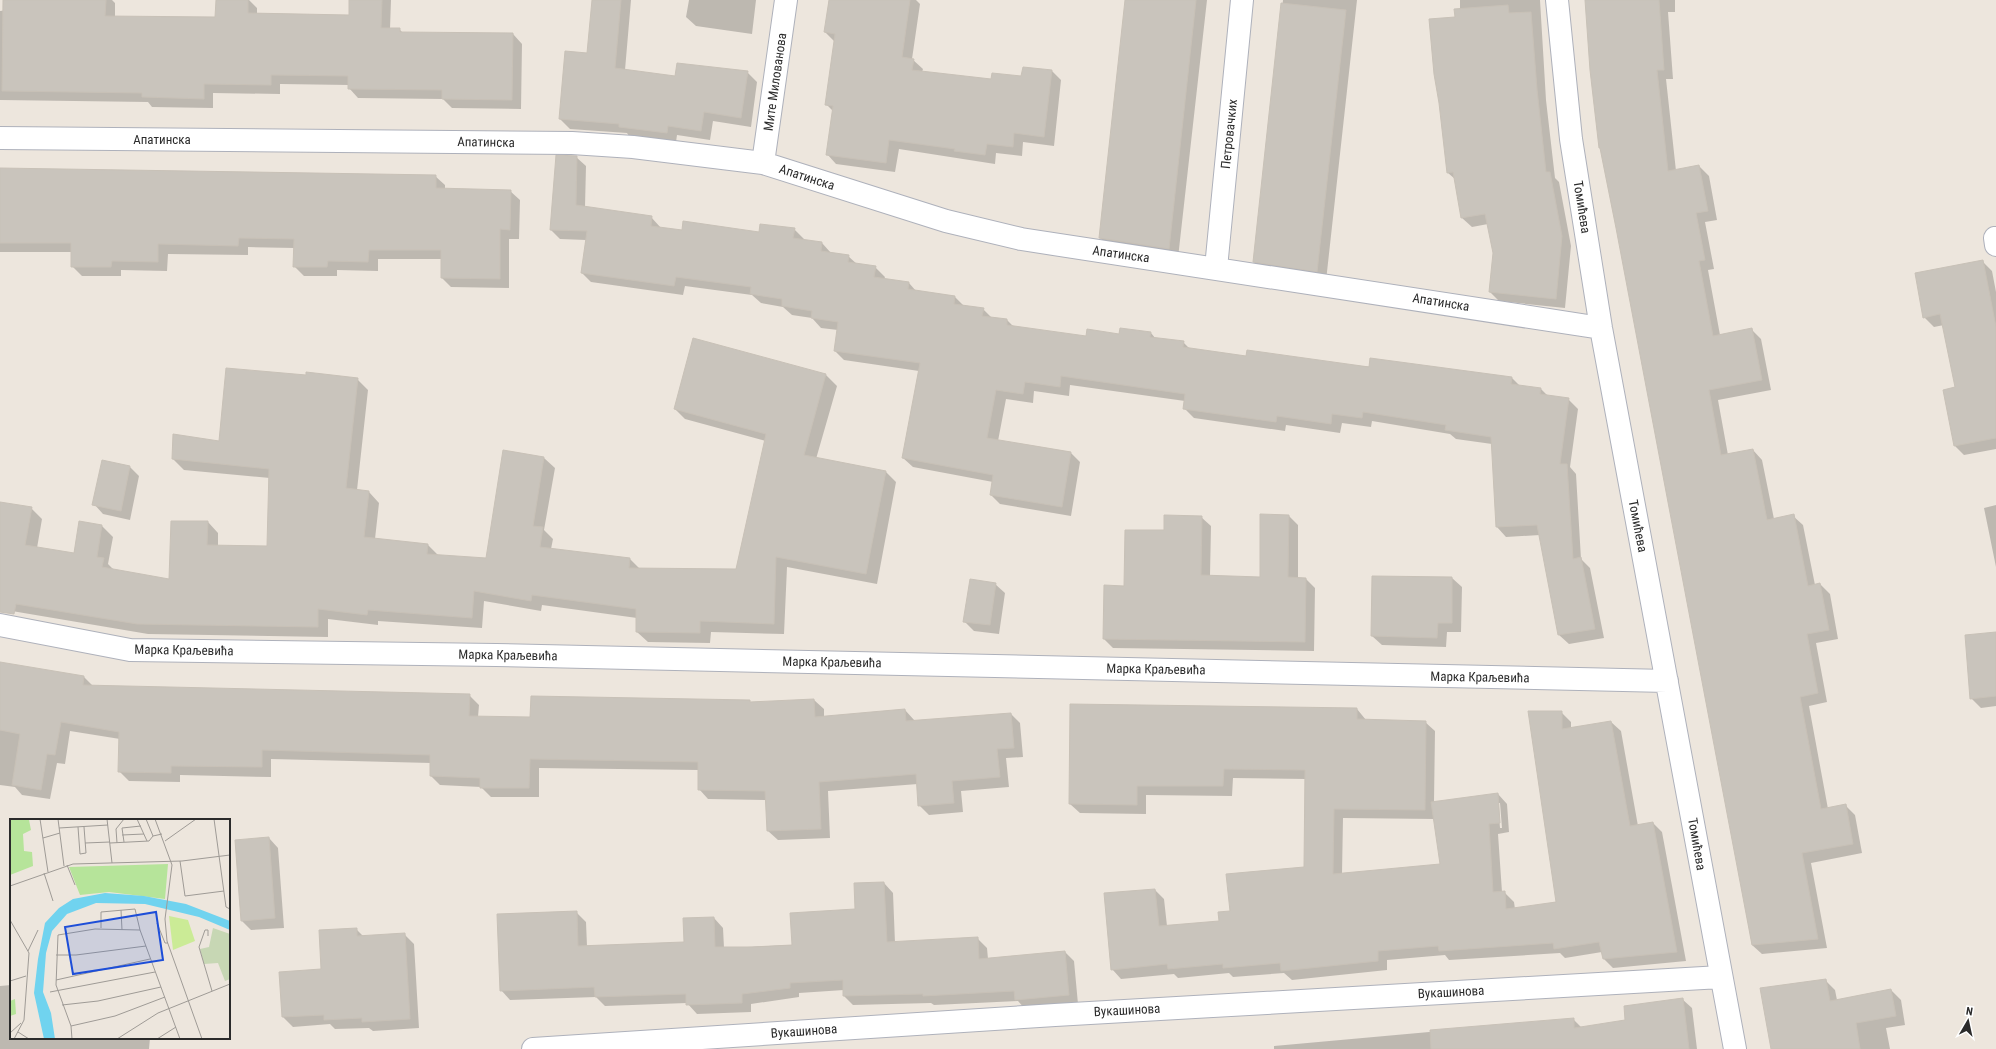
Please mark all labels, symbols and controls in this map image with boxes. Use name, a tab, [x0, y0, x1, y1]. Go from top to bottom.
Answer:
street label: Мите Милованова	[761, 32, 789, 132]
street label: Петровачких	[1218, 98, 1240, 170]
street label: Апатинска	[133, 132, 191, 147]
street label: Апатинска	[457, 134, 515, 150]
street label: Апатинска	[777, 161, 837, 193]
street label: Томићева	[1570, 180, 1594, 234]
street label: Апатинска	[1091, 243, 1151, 265]
street label: Апатинска	[1411, 290, 1471, 314]
street label: Томићева	[1626, 499, 1650, 553]
street label: Марка Краљевића	[134, 642, 234, 658]
street label: Марка Краљевића	[458, 647, 558, 663]
street label: Марка Краљевића	[782, 654, 882, 670]
street label: Марка Краљевића	[1106, 661, 1206, 677]
street label: Марка Краљевића	[1430, 669, 1530, 685]
street label: Томићева	[1685, 817, 1709, 871]
inset map	[10, 819, 230, 1039]
street label: Вукашинова	[1417, 983, 1485, 1001]
street label: Вукашинова	[1093, 1001, 1161, 1019]
north arrow	[1948, 1001, 1988, 1041]
text: N	[1965, 1005, 1974, 1019]
street label: Вукашинова	[770, 1021, 838, 1041]

